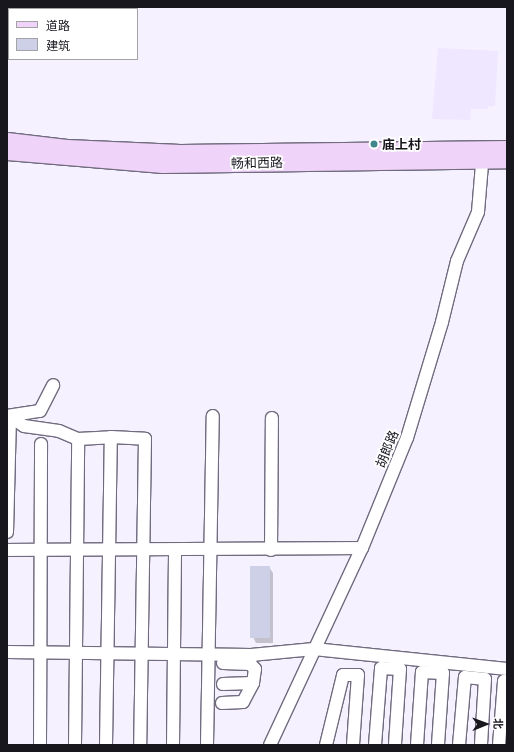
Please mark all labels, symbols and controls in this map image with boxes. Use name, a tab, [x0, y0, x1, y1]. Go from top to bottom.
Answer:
legend	[8, 8, 138, 60]
text: 道路	[46, 18, 70, 33]
text: 建筑	[46, 38, 70, 53]
place label: 庙上村	[382, 136, 421, 152]
marker: 庙上村	[369, 139, 379, 149]
street label: 畅和西路	[231, 155, 283, 171]
street label: 胡郎路	[372, 428, 402, 470]
north arrow	[466, 704, 506, 744]
text: 北	[491, 718, 505, 729]

